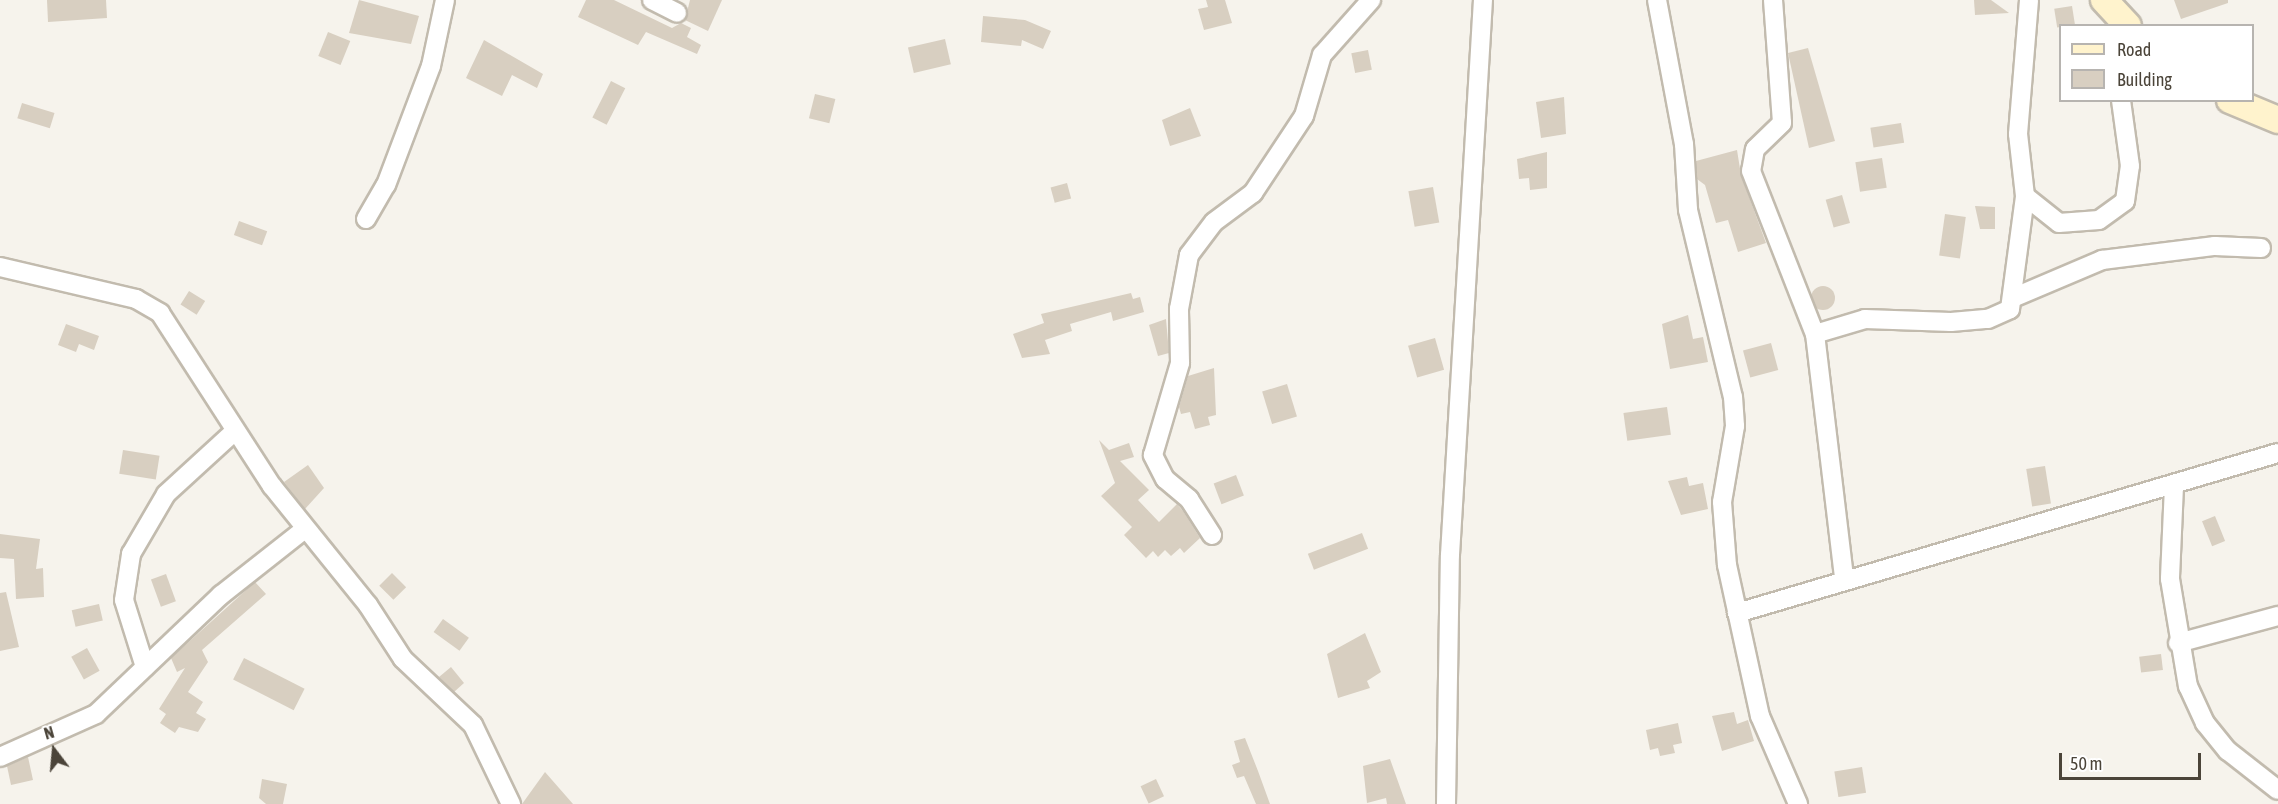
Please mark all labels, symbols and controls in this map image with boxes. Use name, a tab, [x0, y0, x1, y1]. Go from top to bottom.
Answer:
legend	[2059, 24, 2254, 102]
text: Road	[2117, 39, 2151, 60]
text: Building	[2117, 69, 2172, 90]
north arrow	[24, 720, 84, 780]
text: N	[42, 723, 56, 743]
scale bar	[2062, 741, 2204, 779]
text: 50 m	[2070, 753, 2102, 774]

